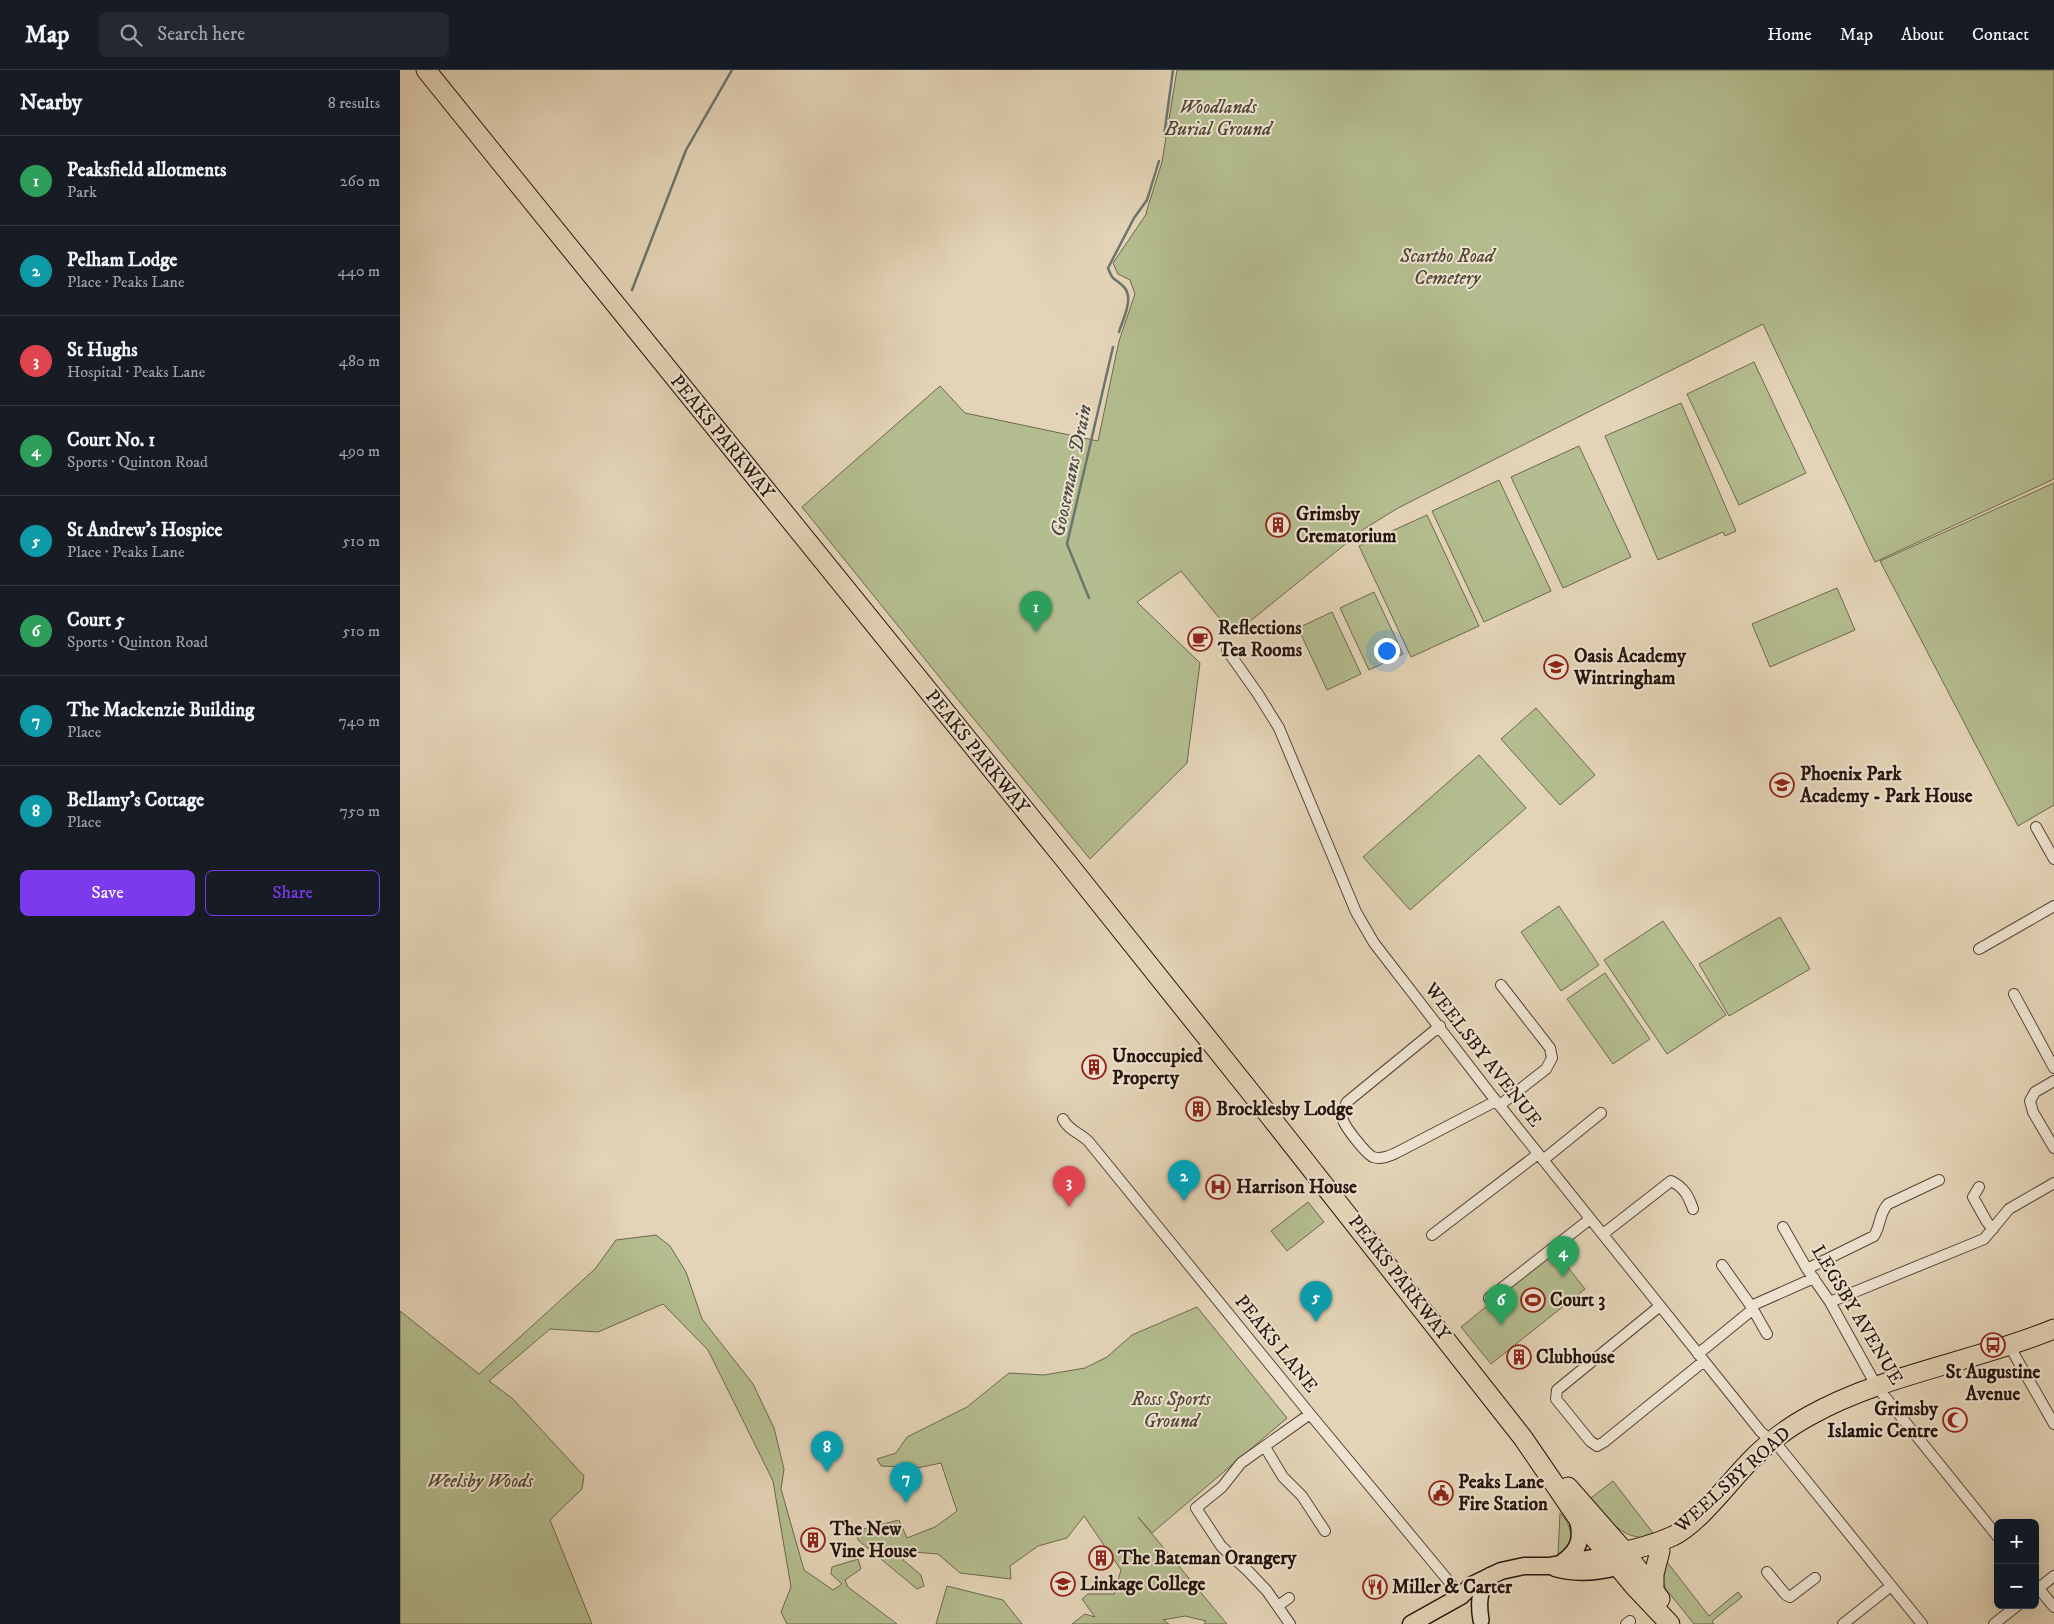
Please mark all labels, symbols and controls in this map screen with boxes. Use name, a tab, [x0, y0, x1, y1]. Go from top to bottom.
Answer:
search box	[99, 12, 449, 57]
text: Map	[25, 20, 69, 50]
icon: search	[117, 21, 145, 49]
text: Search here	[157, 23, 245, 46]
text: Home	[1767, 24, 1812, 46]
text: Map	[1840, 24, 1873, 46]
text: About	[1901, 24, 1944, 46]
text: Contact	[1972, 24, 2029, 46]
text: Nearby	[20, 90, 82, 116]
text: 8 results	[328, 93, 380, 113]
park label: Woodlands Burial Ground	[1164, 96, 1274, 141]
text: Peaksfield allotments	[67, 159, 226, 182]
text: 1	[33, 171, 39, 191]
text: 260 m	[340, 171, 380, 191]
text: Park	[67, 182, 97, 202]
park label: Scartho Road Cemetery	[1399, 245, 1497, 290]
text: Pelham Lodge	[67, 249, 177, 272]
text: 2	[32, 261, 40, 281]
text: 440 m	[338, 261, 380, 281]
text: Place · Peaks Lane	[67, 272, 185, 292]
text: St Hughs	[67, 339, 138, 362]
text: 3	[33, 351, 39, 371]
text: 480 m	[339, 351, 380, 371]
text: Hospital · Peaks Lane	[67, 362, 205, 382]
street label: PEAKS PARKWAY	[665, 370, 780, 504]
water label: Goosemans Drain	[1046, 402, 1098, 540]
text: Court No. 1	[67, 429, 155, 452]
text: 4	[31, 441, 41, 461]
text: 490 m	[339, 441, 380, 461]
text: Sports · Quinton Road	[67, 452, 208, 472]
place label: Grimsby Crematorium	[1296, 503, 1397, 548]
building icon: Grimsby Crematorium	[1265, 512, 1291, 538]
text: St Andrew's Hospice	[67, 519, 222, 542]
text: 5	[32, 531, 40, 551]
text: 510 m	[342, 531, 380, 551]
text: Place · Peaks Lane	[67, 542, 185, 562]
pin: 1	[1020, 591, 1052, 632]
text: Court 5	[67, 609, 125, 632]
place label: Reflections Tea Rooms	[1217, 617, 1303, 662]
text: 6	[32, 621, 40, 641]
text: 510 m	[342, 621, 380, 641]
cafe icon: Reflections Tea Rooms	[1187, 626, 1213, 652]
text: Sports · Quinton Road	[67, 632, 208, 652]
your location	[1374, 638, 1400, 664]
place label: Oasis Academy Wintringham	[1573, 645, 1687, 690]
school or university icon: Oasis Academy Wintringham	[1543, 654, 1569, 680]
street label: PEAKS PARKWAY	[920, 685, 1035, 819]
text: The Mackenzie Building	[67, 699, 254, 722]
text: 7	[32, 711, 40, 731]
text: 740 m	[339, 711, 380, 731]
text: Place	[67, 722, 101, 742]
place label: Phoenix Park Academy - Park House	[1799, 763, 1973, 808]
school or university icon: Phoenix Park Academy - Park House	[1769, 772, 1795, 798]
text: Bellamy's Cottage	[67, 789, 204, 812]
text: 8	[32, 801, 40, 821]
text: 750 m	[340, 801, 380, 821]
text: Place	[67, 812, 101, 832]
button: Save	[20, 870, 195, 916]
button: Share	[205, 870, 380, 916]
street label: WEELSBY AVENUE	[1419, 978, 1546, 1132]
place label: Unoccupied Property	[1112, 1045, 1203, 1090]
building icon: Unoccupied Property	[1081, 1054, 1107, 1080]
building icon: Brocklesby Lodge	[1185, 1096, 1211, 1122]
place label: Brocklesby Lodge	[1216, 1098, 1353, 1121]
pin: 2	[1168, 1160, 1200, 1201]
pin: 3	[1053, 1166, 1085, 1207]
hospital icon: Harrison House	[1205, 1174, 1231, 1200]
place label: Harrison House	[1236, 1176, 1357, 1199]
street label: PEAKS PARKWAY	[1343, 1211, 1456, 1346]
pin: 4	[1547, 1236, 1579, 1277]
street label: LEGSBY AVENUE	[1806, 1241, 1908, 1389]
pin: 5	[1300, 1281, 1332, 1322]
pin: 6	[1485, 1284, 1517, 1325]
sports icon: Court 3	[1520, 1287, 1546, 1313]
place label: Court 3	[1550, 1289, 1605, 1312]
street label: PEAKS LANE	[1230, 1291, 1322, 1397]
bus stop icon: St Augustine Avenue	[1980, 1332, 2006, 1358]
building icon: Clubhouse	[1506, 1344, 1532, 1370]
place label: Clubhouse	[1536, 1346, 1615, 1369]
place label: St Augustine Avenue	[1946, 1361, 2041, 1406]
park label: Ross Sports Ground	[1131, 1388, 1212, 1433]
place label: Grimsby Islamic Centre	[1827, 1398, 1939, 1443]
mosque icon: Grimsby Islamic Centre	[1942, 1407, 1968, 1433]
street label: WEELSBY ROAD	[1670, 1422, 1796, 1539]
pin: 8	[811, 1431, 843, 1472]
pin: 7	[890, 1462, 922, 1503]
park label: Weelsby Woods	[427, 1470, 534, 1493]
place label: Peaks Lane Fire Station	[1458, 1471, 1549, 1516]
public building icon: Peaks Lane Fire Station	[1428, 1480, 1454, 1506]
place label: The New Vine House	[829, 1518, 917, 1563]
map controls	[1994, 1519, 2039, 1609]
button: +	[1994, 1519, 2039, 1564]
building icon: The New Vine House	[800, 1527, 826, 1553]
building icon: The Bateman Orangery	[1088, 1545, 1114, 1571]
place label: The Bateman Orangery	[1117, 1547, 1297, 1570]
button: −	[1994, 1564, 2039, 1609]
school or university icon: Linkage College	[1050, 1571, 1076, 1597]
place label: Linkage College	[1080, 1573, 1205, 1596]
restaurant icon: Miller & Carter	[1362, 1574, 1388, 1600]
place label: Miller & Carter	[1392, 1576, 1513, 1599]

